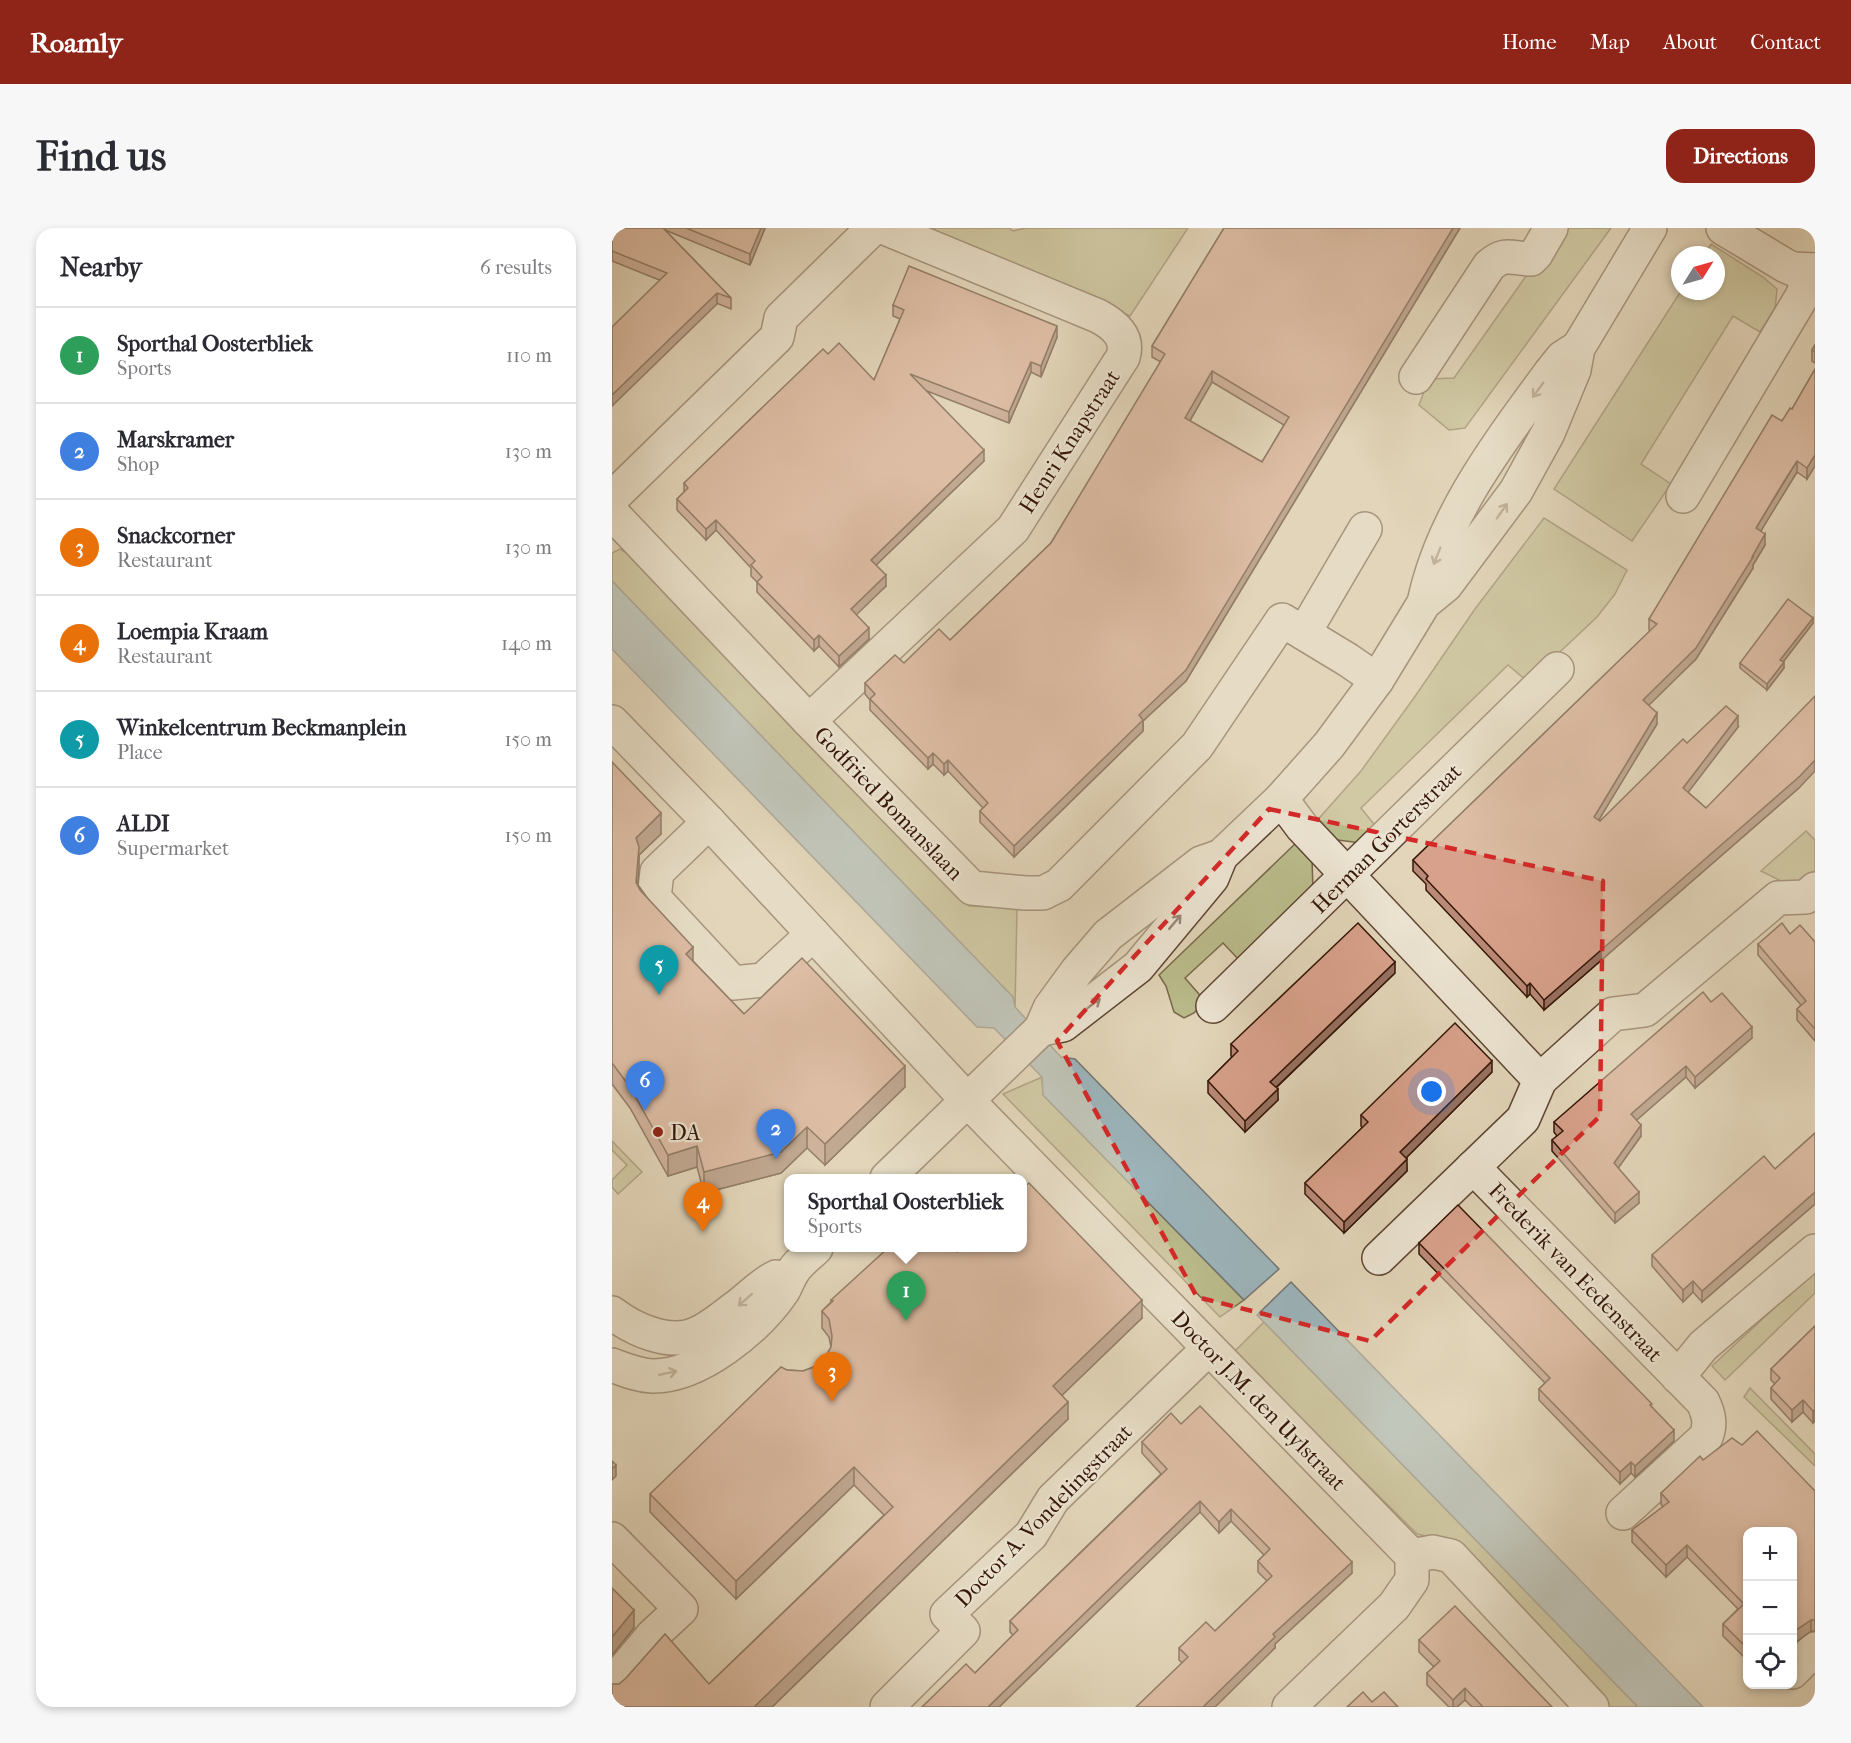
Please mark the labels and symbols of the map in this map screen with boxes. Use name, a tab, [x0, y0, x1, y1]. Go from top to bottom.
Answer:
north arrow	[1671, 246, 1725, 300]
street label: Henri Knapstraat	[1014, 365, 1126, 518]
one-way arrow	[1532, 381, 1544, 397]
one-way arrow	[1496, 503, 1508, 519]
one-way arrow	[1431, 546, 1442, 565]
street label: Godfried Bomanslaan	[808, 722, 968, 886]
street label: Herman Gorterstraat	[1306, 758, 1467, 919]
one-way arrow	[1169, 914, 1182, 930]
pin: 5	[640, 946, 678, 995]
one-way arrow	[1084, 998, 1100, 1010]
pin: 6	[626, 1062, 664, 1111]
your location	[1417, 1077, 1446, 1106]
pin: 2	[756, 1110, 796, 1159]
place label: DA	[670, 1120, 701, 1146]
marker: DA	[651, 1125, 665, 1139]
street label: Frederik van Eedenstraat	[1483, 1178, 1668, 1368]
pin: 4	[684, 1182, 722, 1232]
pin: 1	[886, 1272, 926, 1321]
one-way arrow	[737, 1293, 753, 1306]
street label: Doctor J.M. den Uylstraat	[1166, 1305, 1351, 1496]
pin: 3	[812, 1352, 852, 1402]
one-way arrow	[658, 1367, 677, 1378]
street label: Doctor A. Vondelingstraat	[950, 1419, 1138, 1613]

